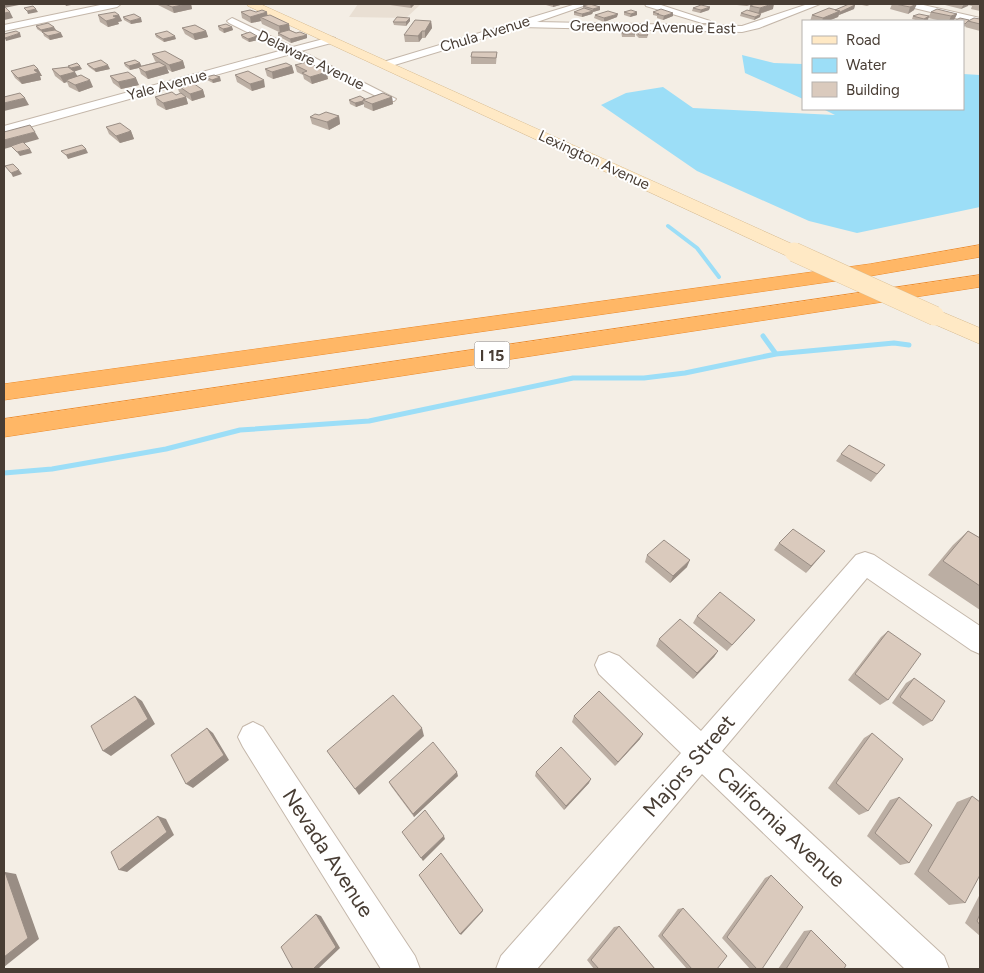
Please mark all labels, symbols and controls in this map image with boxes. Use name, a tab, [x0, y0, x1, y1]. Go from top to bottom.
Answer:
street label: Chula Avenue	[438, 12, 532, 56]
street label: Greenwood Avenue East	[570, 17, 737, 37]
legend	[802, 20, 964, 110]
street label: Delaware Avenue	[255, 26, 367, 94]
text: Road	[846, 31, 881, 49]
text: Water	[846, 56, 886, 74]
street label: Yale Avenue	[125, 66, 209, 104]
text: Building	[846, 81, 900, 99]
street label: Lexington Avenue	[535, 126, 653, 194]
road number: I 15	[474, 342, 510, 368]
street label: Majors Street	[637, 709, 740, 822]
street label: California Avenue	[712, 761, 850, 892]
street label: Nevada Avenue	[278, 784, 379, 922]

